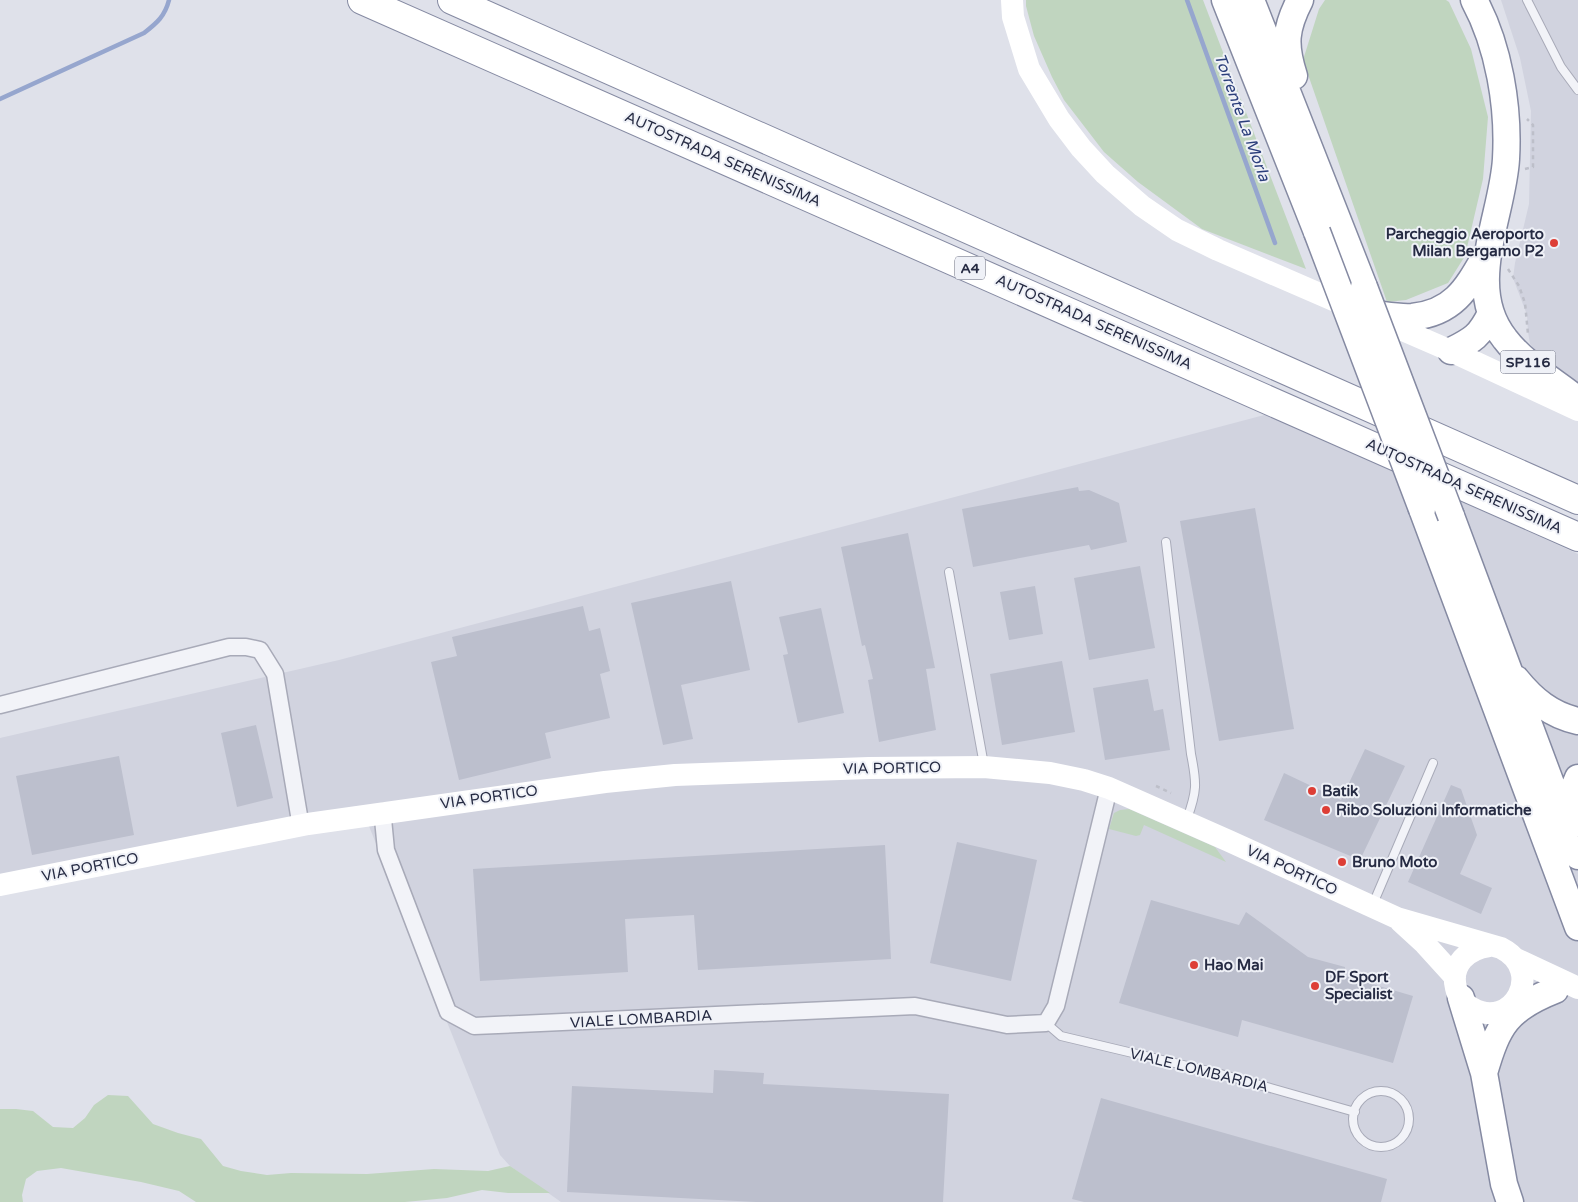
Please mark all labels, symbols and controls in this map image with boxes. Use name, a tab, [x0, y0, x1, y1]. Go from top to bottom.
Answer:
water label: Torrente La Morla	[1210, 51, 1275, 185]
street label: AUTOSTRADA SERENISSIMA	[622, 107, 824, 211]
place label: Parcheggio Aeroporto Milan Bergamo P2	[1386, 225, 1544, 261]
marker: Parcheggio Aeroporto Milan Bergamo P2	[1548, 237, 1560, 249]
road number: A4	[955, 256, 985, 280]
street label: AUTOSTRADA SERENISSIMA	[993, 270, 1195, 374]
road number: SP116	[1500, 351, 1556, 374]
street label: AUTOSTRADA SERENISSIMA	[1363, 434, 1565, 538]
street label: VIA PORTICO	[843, 758, 941, 778]
street label: VIA PORTICO	[439, 781, 539, 813]
place label: Batik	[1322, 782, 1358, 800]
marker: Batik	[1306, 785, 1318, 797]
place label: Ribo Soluzioni Informatiche	[1336, 801, 1532, 819]
marker: Ribo Soluzioni Informatiche	[1320, 804, 1332, 816]
street label: VIA PORTICO	[1244, 841, 1340, 899]
street label: VIA PORTICO	[40, 849, 140, 885]
place label: Bruno Moto	[1352, 853, 1437, 871]
marker: Bruno Moto	[1336, 856, 1348, 868]
place label: Hao Mai	[1204, 956, 1263, 974]
marker: Hao Mai	[1188, 959, 1200, 971]
place label: DF Sport Specialist	[1325, 968, 1393, 1004]
marker: DF Sport Specialist	[1309, 980, 1321, 992]
street label: VIALE LOMBARDIA	[569, 1006, 713, 1032]
street label: VIALE LOMBARDIA	[1128, 1044, 1270, 1096]

